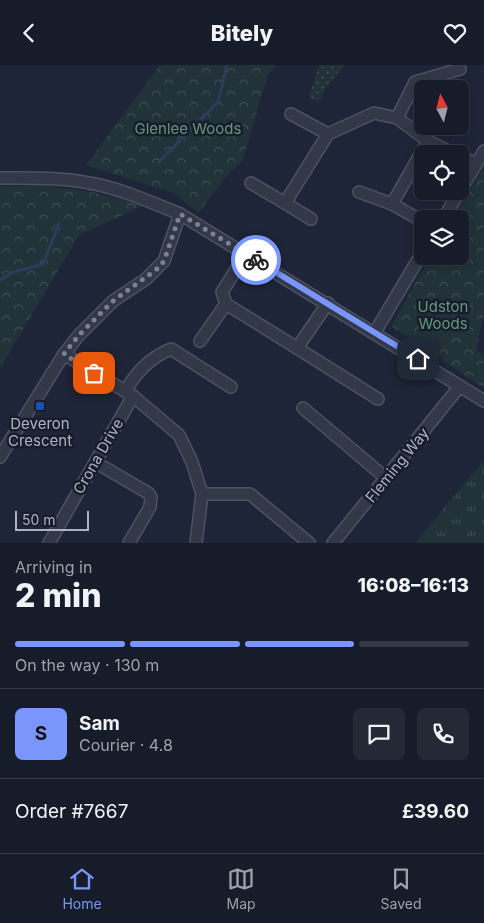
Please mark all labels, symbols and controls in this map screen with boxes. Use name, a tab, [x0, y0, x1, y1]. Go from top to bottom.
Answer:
icon: back	[15, 19, 43, 47]
icon: heart	[441, 19, 469, 47]
text: Bitely	[211, 20, 273, 46]
north arrow	[414, 80, 469, 135]
map controls	[414, 80, 469, 265]
park label: Glenlee Woods	[135, 119, 242, 138]
button: locate	[414, 145, 469, 200]
button: layers	[414, 210, 469, 265]
courier	[231, 235, 281, 285]
icon: bike	[242, 246, 270, 274]
park label: Udston Woods	[418, 297, 468, 333]
pin	[397, 338, 439, 380]
icon: home	[404, 345, 432, 373]
pin	[73, 352, 115, 394]
icon: bag	[80, 359, 108, 387]
marker: Deveron Crescent	[34, 400, 46, 412]
place label: Deveron Crescent	[8, 414, 72, 450]
street label: Crona Drive	[69, 415, 127, 497]
street label: Fleming Way	[361, 423, 433, 506]
scale bar	[15, 508, 89, 531]
text: 50 m	[22, 511, 56, 528]
text: Arriving in	[15, 557, 92, 577]
text: 16:08–16:13	[358, 574, 469, 597]
text: 2 min	[15, 576, 101, 615]
text: On the way · 130 m	[15, 655, 159, 675]
button: chat	[353, 708, 405, 760]
button: phone	[417, 708, 469, 760]
text: Sam	[79, 712, 120, 735]
text: S	[35, 722, 47, 745]
text: Courier · 4.8	[79, 735, 173, 755]
text: Order #7667	[15, 800, 128, 823]
text: £39.60	[402, 800, 469, 823]
tab: Home	[62, 865, 102, 912]
tab: Map	[227, 865, 256, 912]
tab: Saved	[381, 865, 422, 912]

